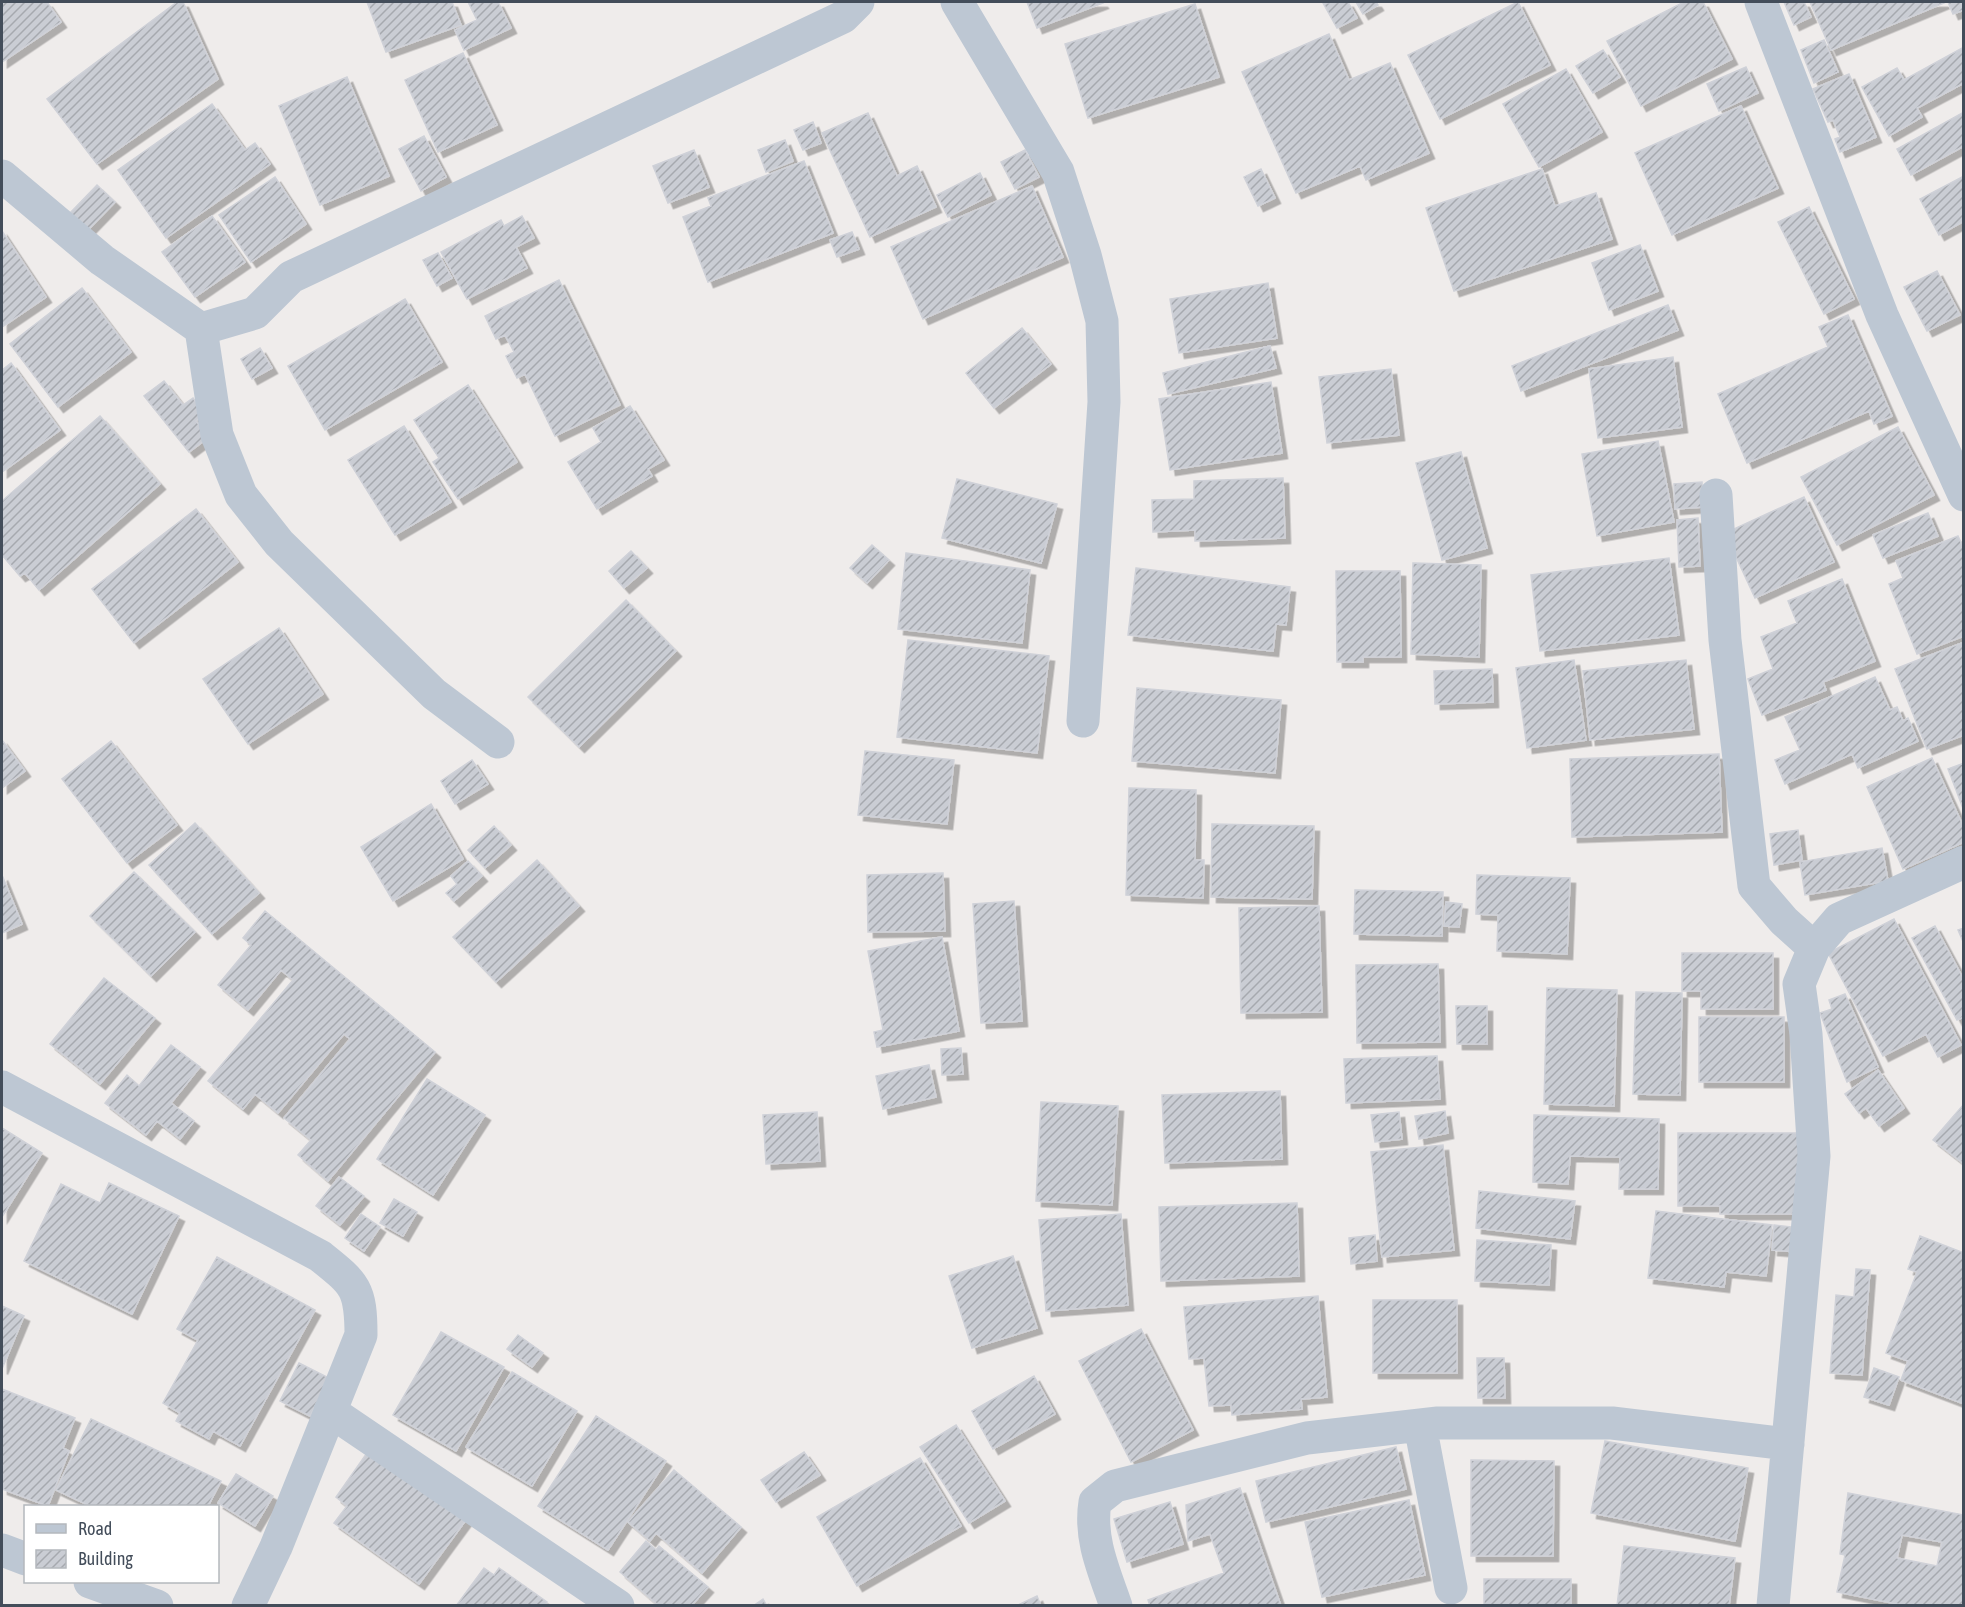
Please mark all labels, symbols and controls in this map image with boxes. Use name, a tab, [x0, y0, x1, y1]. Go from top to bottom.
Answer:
legend	[24, 1505, 219, 1583]
text: Road	[78, 1518, 112, 1539]
text: Building	[78, 1548, 133, 1569]

